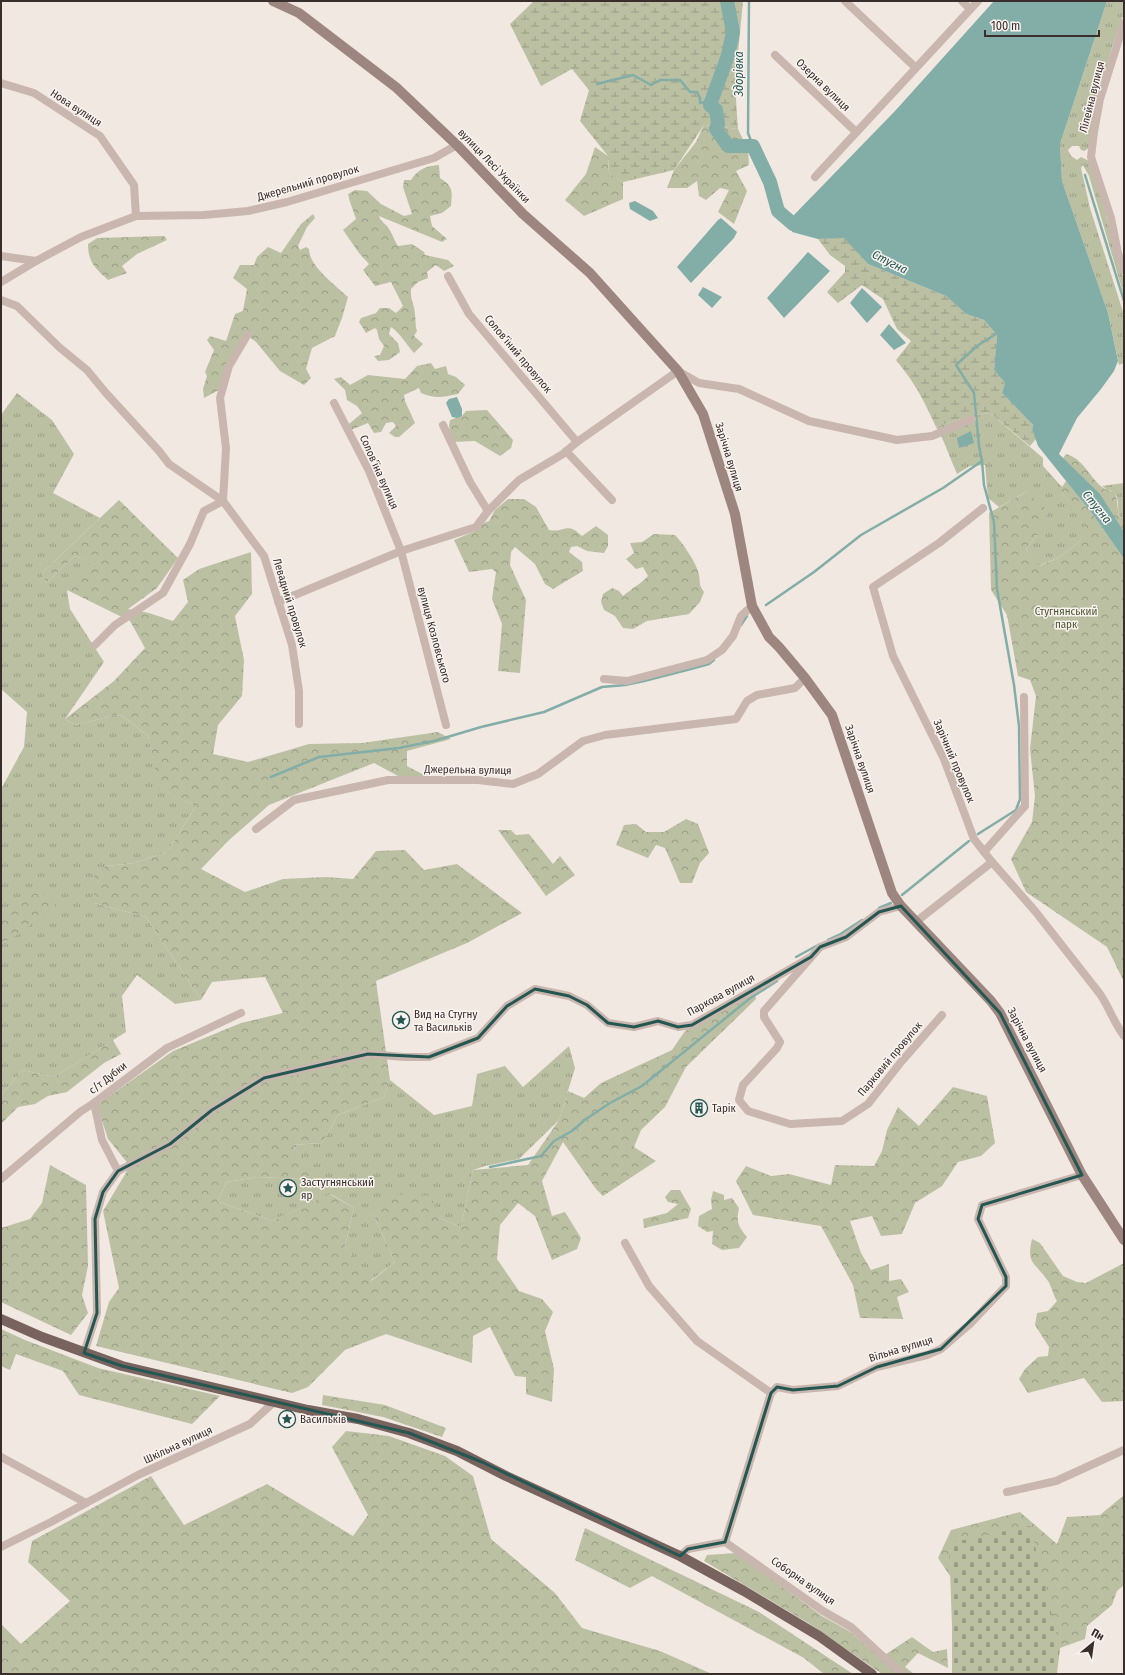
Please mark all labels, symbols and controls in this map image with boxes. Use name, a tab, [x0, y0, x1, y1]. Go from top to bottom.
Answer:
scale bar	[985, 12, 1099, 38]
text: 100 m	[991, 19, 1020, 33]
water label: Здорівка	[732, 51, 746, 98]
street label: Озерна вулиця	[793, 56, 853, 114]
street label: Лілейна вулиця	[1077, 60, 1107, 134]
street label: Нова вулиця	[48, 87, 104, 129]
street label: вулиця Лесі Українки	[455, 126, 533, 206]
street label: Джерельний провулок	[255, 162, 361, 204]
water label: Стугна	[870, 247, 910, 277]
street label: Соловʼїний провулок	[482, 312, 555, 396]
street label: Зарічна вулиця	[712, 421, 746, 493]
street label: Соловʼїна вулиця	[357, 433, 401, 511]
water label: Стугна	[1080, 488, 1114, 526]
street label: Левадний провулок	[270, 557, 310, 650]
street label: вулиця Козловського	[415, 586, 453, 685]
park label: Стугнянський парк	[1035, 605, 1097, 631]
street label: Зарічний провулок	[931, 717, 978, 805]
street label: Зарічна вулиця	[842, 723, 878, 795]
street label: Джерельна вулиця	[423, 763, 512, 777]
street label: Паркова вулиця	[685, 971, 757, 1019]
street label: Зарічна вулиця	[1004, 1005, 1050, 1075]
place label: Вид на Стугну та Васильків	[414, 1008, 477, 1034]
place icon: Вид на Стугну та Васильків	[391, 1010, 411, 1030]
street label: Парковий провулок	[855, 1019, 925, 1099]
street label: с/т Дубки	[86, 1059, 130, 1097]
building icon: Тарік	[689, 1098, 709, 1118]
place label: Тарік	[712, 1102, 737, 1115]
place label: Застугнянський яр	[301, 1176, 374, 1202]
place icon: Застугнянський яр	[278, 1178, 298, 1198]
street label: Вільна вулиця	[867, 1333, 935, 1365]
place icon: Васильків	[277, 1409, 297, 1429]
place label: Васильків	[300, 1413, 346, 1426]
street label: Шкільна вулиця	[141, 1423, 215, 1467]
street label: Соборна вулиця	[768, 1554, 838, 1608]
north arrow	[1073, 1623, 1113, 1663]
text: Пн	[1089, 1626, 1106, 1643]

